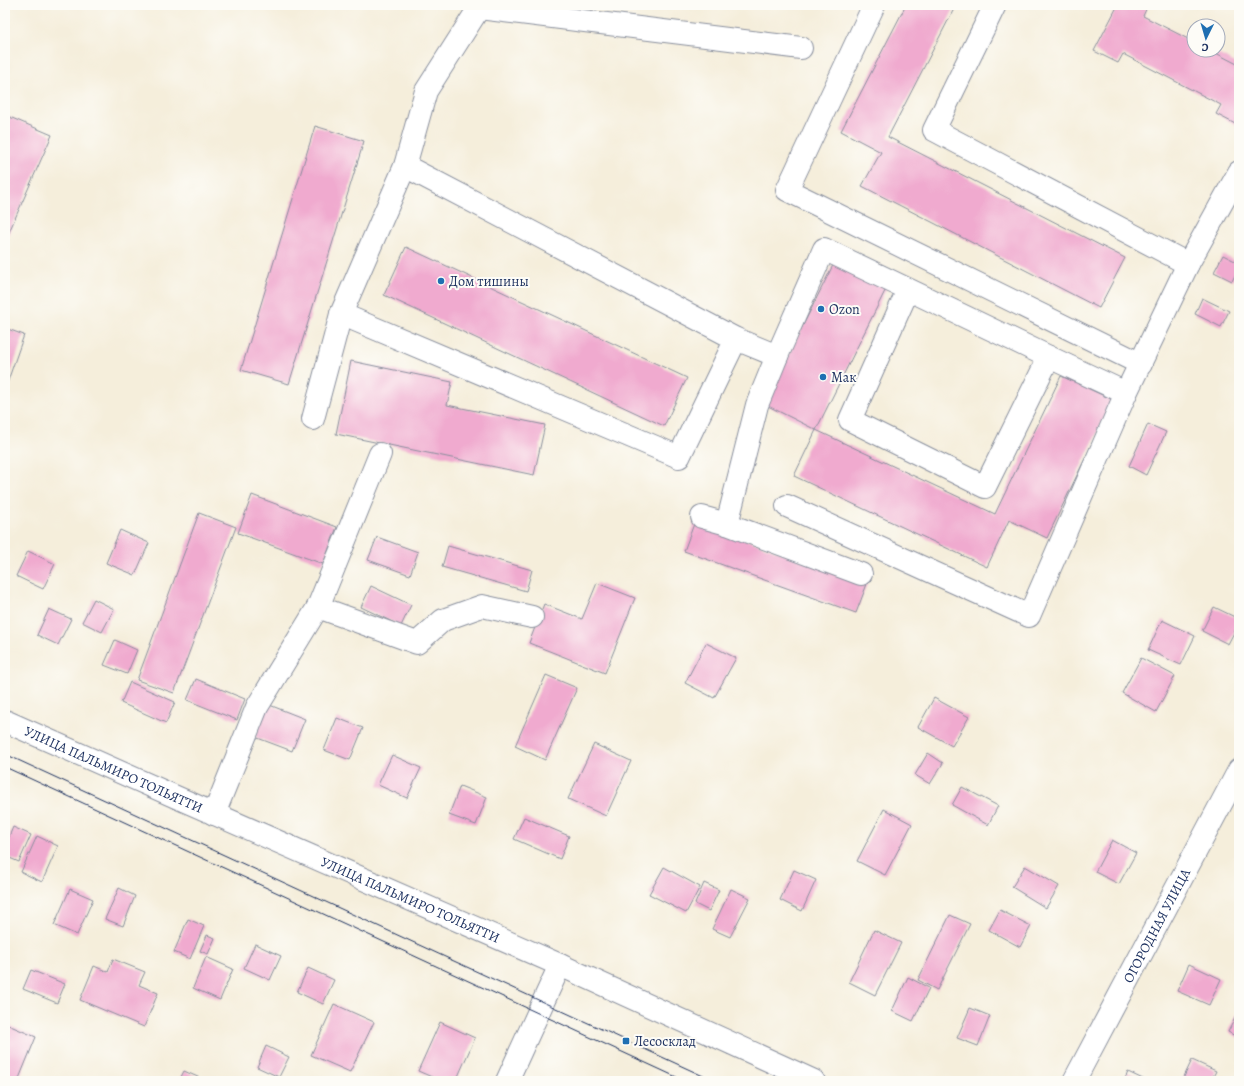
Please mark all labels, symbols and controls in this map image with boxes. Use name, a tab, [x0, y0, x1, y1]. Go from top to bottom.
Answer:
north arrow	[1186, 18, 1226, 58]
text: С	[1201, 40, 1209, 55]
place label: Дом тишины	[449, 272, 529, 291]
marker: Дом тишины	[436, 276, 446, 286]
place label: Ozon	[829, 300, 860, 319]
marker: Ozon	[816, 304, 826, 314]
place label: Мак	[831, 368, 856, 387]
marker: Мак	[818, 372, 828, 382]
street label: УЛИЦА ПАЛЬМИРО ТОЛЬЯТТИ	[21, 722, 206, 818]
street label: УЛИЦА ПАЛЬМИРО ТОЛЬЯТТИ	[318, 853, 503, 947]
street label: ОГОРОДНАЯ УЛИЦА	[1119, 864, 1196, 986]
place label: Лесосклад	[634, 1032, 696, 1051]
marker: Лесосклад	[621, 1036, 631, 1046]

